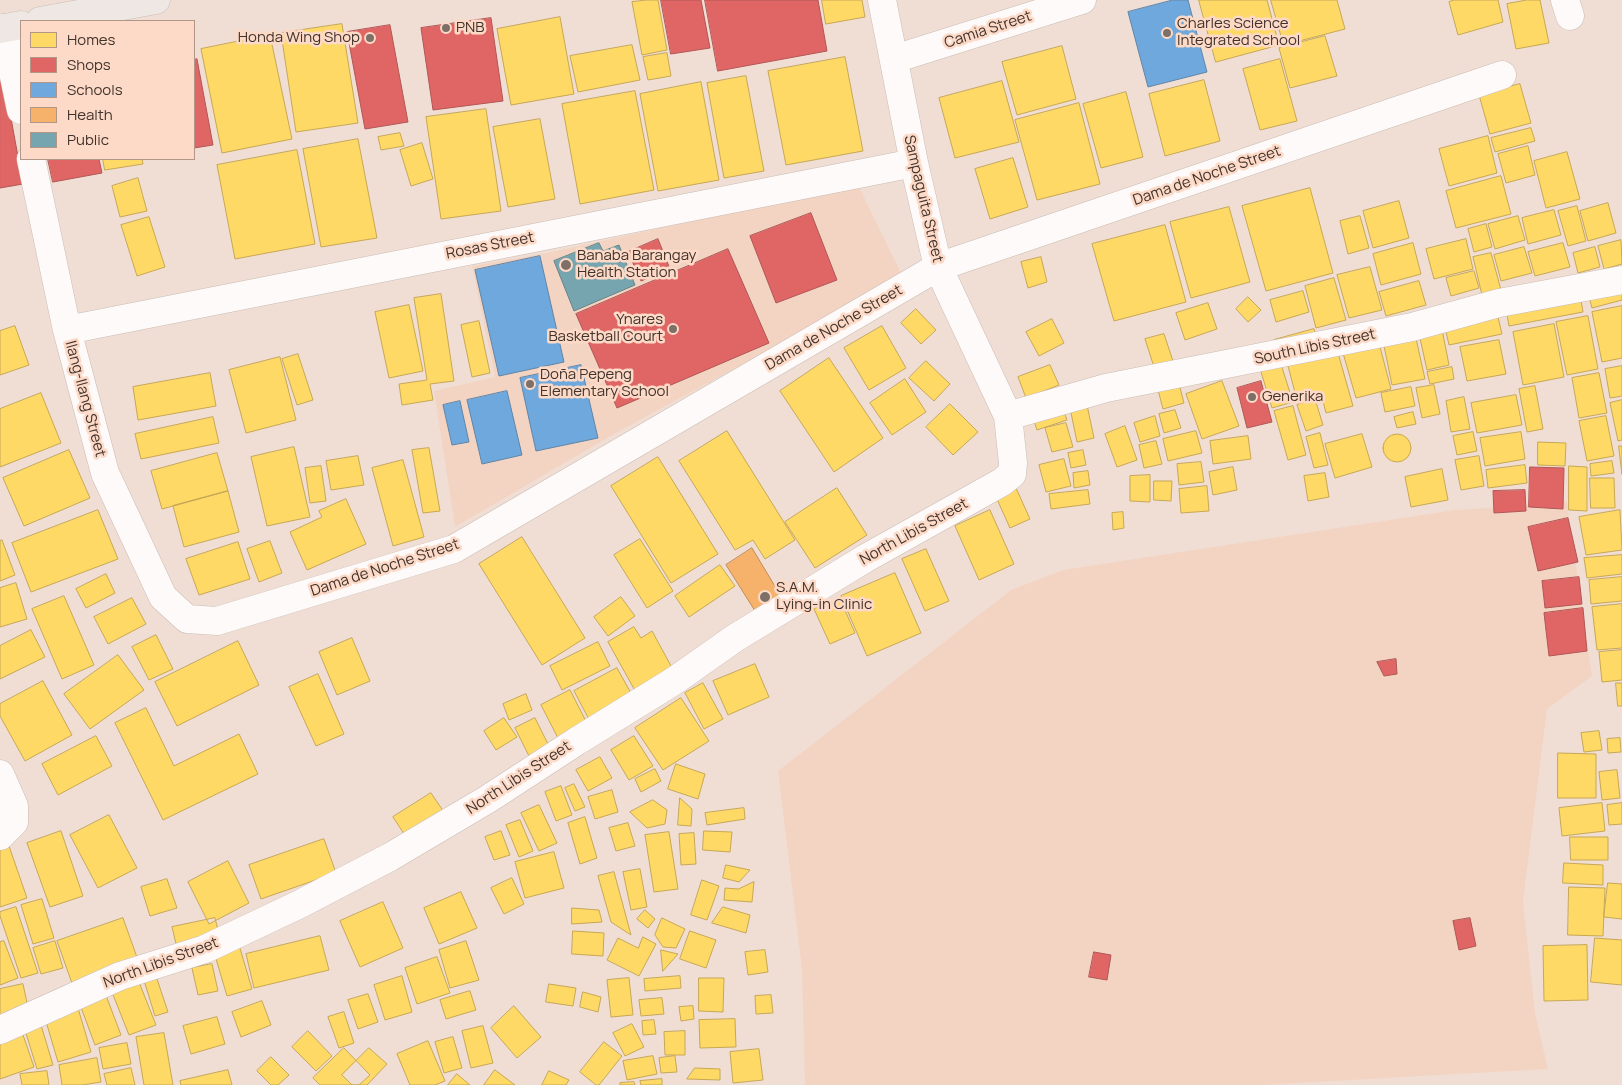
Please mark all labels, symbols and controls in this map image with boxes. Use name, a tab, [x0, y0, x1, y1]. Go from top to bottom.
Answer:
street label: Camia Street	[942, 7, 1034, 53]
place label: Charles Science Integrated School	[1177, 15, 1300, 50]
place label: PNB	[456, 19, 485, 37]
legend	[20, 20, 195, 160]
marker: PNB	[440, 22, 452, 34]
marker: Charles Science Integrated School	[1161, 27, 1173, 39]
text: Homes	[67, 29, 115, 50]
place label: Honda Wing Shop	[238, 29, 360, 47]
marker: Honda Wing Shop	[364, 32, 376, 44]
text: Shops	[67, 54, 111, 75]
text: Schools	[67, 79, 123, 100]
text: Health	[67, 104, 113, 125]
text: Public	[67, 129, 109, 150]
street label: Sampaguita Street	[900, 134, 946, 264]
street label: Dama de Noche Street	[1131, 142, 1283, 210]
street label: Rosas Street	[444, 229, 536, 263]
place label: Banaba Barangay Health Station	[577, 247, 697, 282]
marker: Banaba Barangay Health Station	[559, 258, 573, 272]
street label: Dama de Noche Street	[762, 281, 906, 375]
place label: Ynares Basketball Court	[548, 311, 663, 346]
marker: Ynares Basketball Court	[667, 323, 679, 335]
street label: South Libis Street	[1253, 325, 1377, 369]
street label: Ilang-Ilang Street	[61, 339, 109, 459]
place label: Doña Pepeng Elementary School	[540, 366, 669, 401]
marker: Doña Pepeng Elementary School	[524, 378, 536, 390]
place label: Generika	[1262, 388, 1323, 406]
marker: Generika	[1246, 391, 1258, 403]
street label: North Libis Street	[857, 495, 971, 569]
street label: Dama de Noche Street	[308, 535, 462, 601]
place label: S.A.M. Lying-in Clinic	[776, 579, 872, 614]
marker: S.A.M. Lying-in Clinic	[758, 590, 772, 604]
street label: North Libis Street	[463, 738, 575, 818]
street label: North Libis Street	[101, 934, 221, 992]

